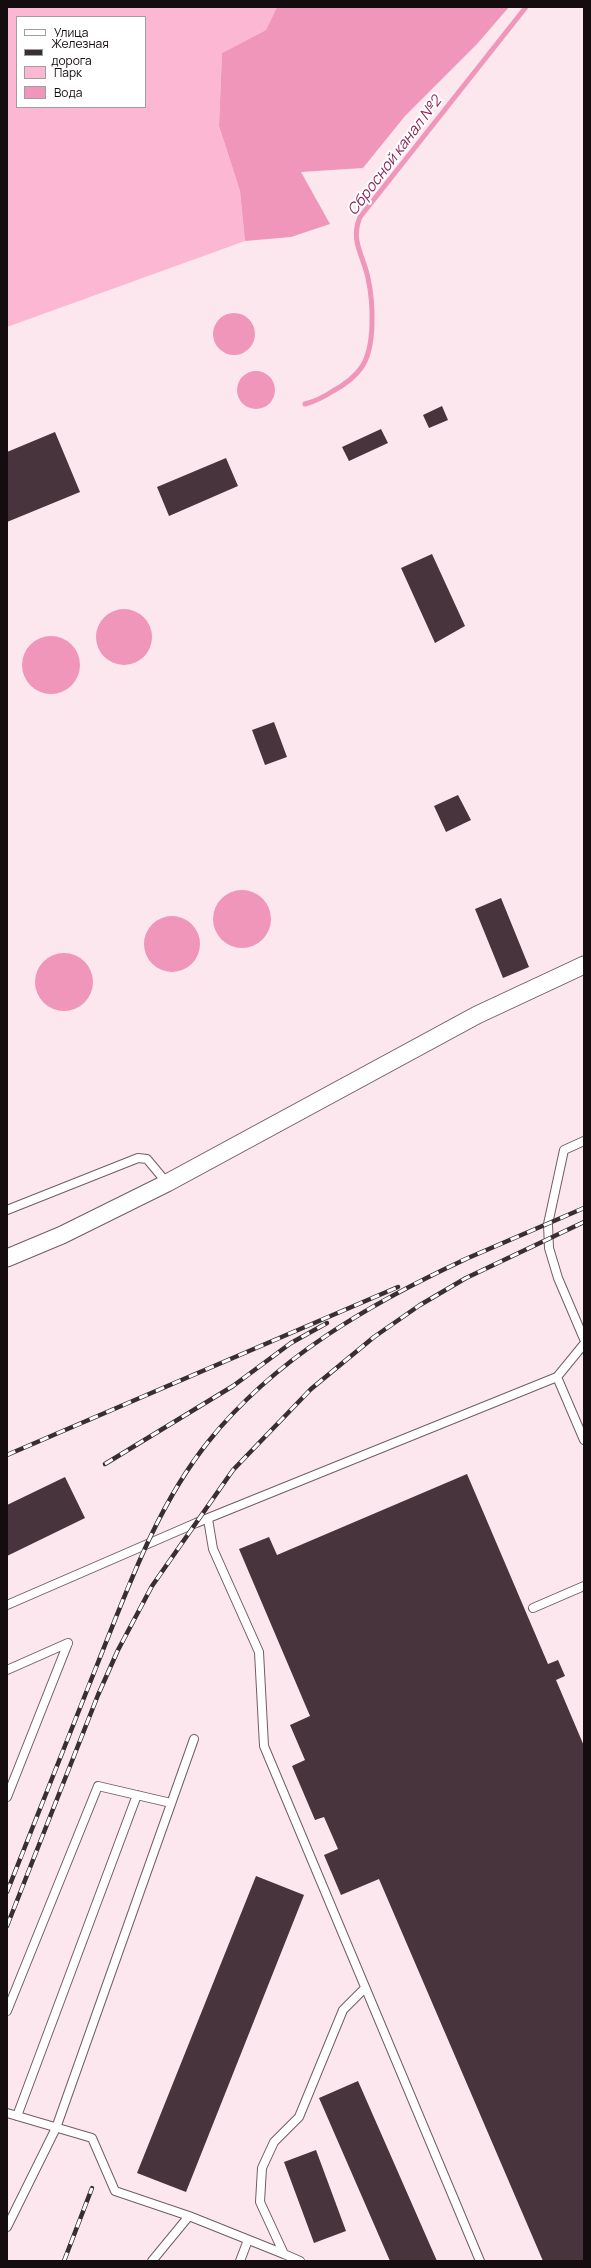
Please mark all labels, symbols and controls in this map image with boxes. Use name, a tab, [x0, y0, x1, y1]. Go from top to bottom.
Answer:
legend	[16, 16, 146, 108]
text: Улица	[54, 24, 88, 41]
text: Железная дорога	[51, 35, 109, 69]
text: Парк	[54, 64, 82, 81]
text: Вода	[54, 84, 82, 101]
water label: Сбросной канал №2	[344, 93, 446, 219]

